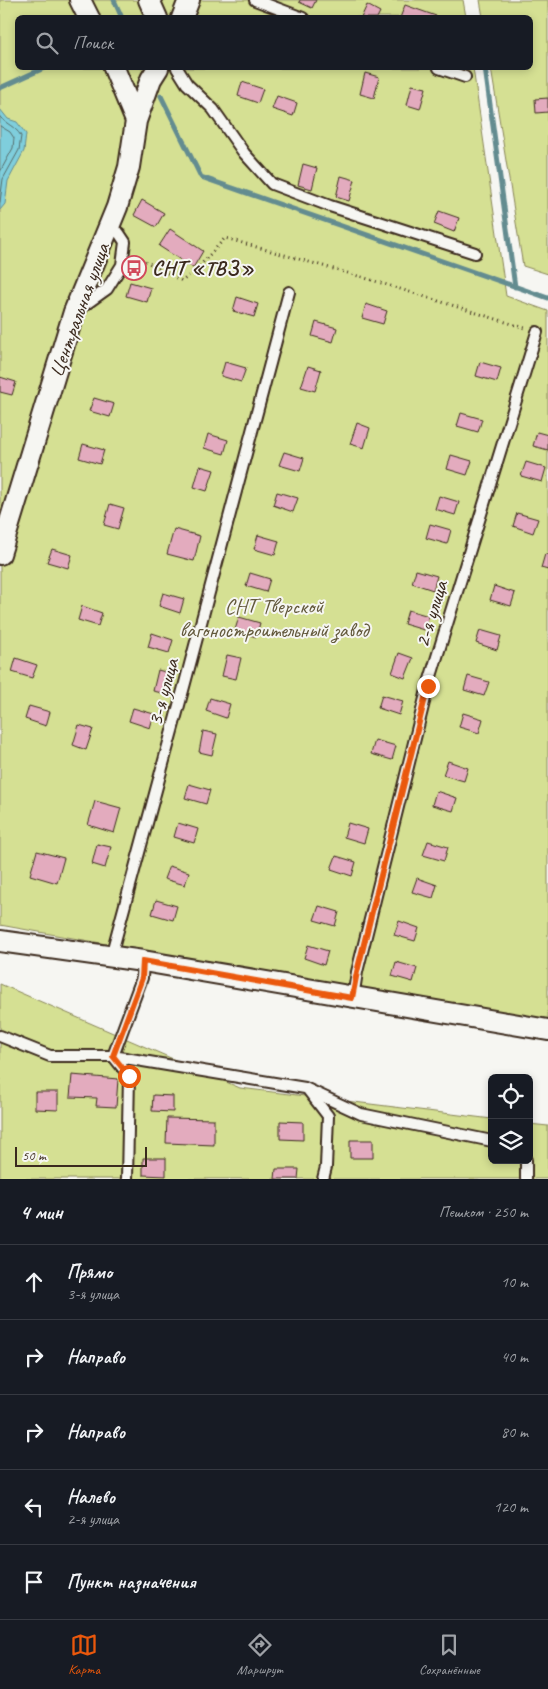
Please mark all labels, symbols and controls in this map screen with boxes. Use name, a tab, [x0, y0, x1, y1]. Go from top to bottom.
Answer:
search box	[15, 15, 533, 70]
icon: search	[33, 29, 61, 57]
text: Поиск	[73, 31, 113, 55]
street label: Центральная улица	[43, 238, 116, 381]
bus stop icon: СНТ «ТВЗ»	[121, 255, 147, 281]
place label: СНТ «ТВЗ»	[152, 255, 254, 281]
street label: 2-я улица	[409, 576, 454, 650]
park label: СНТ Тверской вагоностроительный завод	[180, 593, 370, 644]
street label: 3-я улица	[142, 654, 185, 728]
route end	[417, 675, 440, 698]
route start	[118, 1065, 141, 1088]
map controls	[488, 1074, 533, 1164]
button: locate	[488, 1074, 533, 1119]
button: layers	[488, 1119, 533, 1164]
scale bar	[15, 1144, 148, 1167]
text: 50 m	[22, 1147, 46, 1164]
text: 4 мин	[20, 1199, 63, 1225]
text: Пешком · 250 m	[439, 1202, 528, 1222]
text: Прямо	[67, 1260, 112, 1284]
icon: ahead	[20, 1268, 48, 1296]
text: 10 m	[501, 1272, 528, 1292]
text: 3-я улица	[67, 1284, 119, 1304]
icon: right	[20, 1343, 48, 1371]
text: Направо	[67, 1345, 125, 1369]
text: 40 m	[501, 1347, 528, 1367]
icon: right	[20, 1418, 48, 1446]
text: Направо	[67, 1420, 125, 1444]
text: 80 m	[501, 1422, 528, 1442]
text: Налево	[67, 1485, 115, 1509]
icon: left	[20, 1493, 48, 1521]
text: 120 m	[494, 1497, 528, 1517]
text: 2-я улица	[67, 1509, 119, 1529]
icon: arrive	[20, 1568, 48, 1596]
text: Пункт назначения	[67, 1570, 196, 1594]
tab: Карта	[68, 1631, 100, 1678]
tab: Маршрут	[237, 1631, 283, 1678]
tab: Сохранённые	[419, 1631, 480, 1678]

